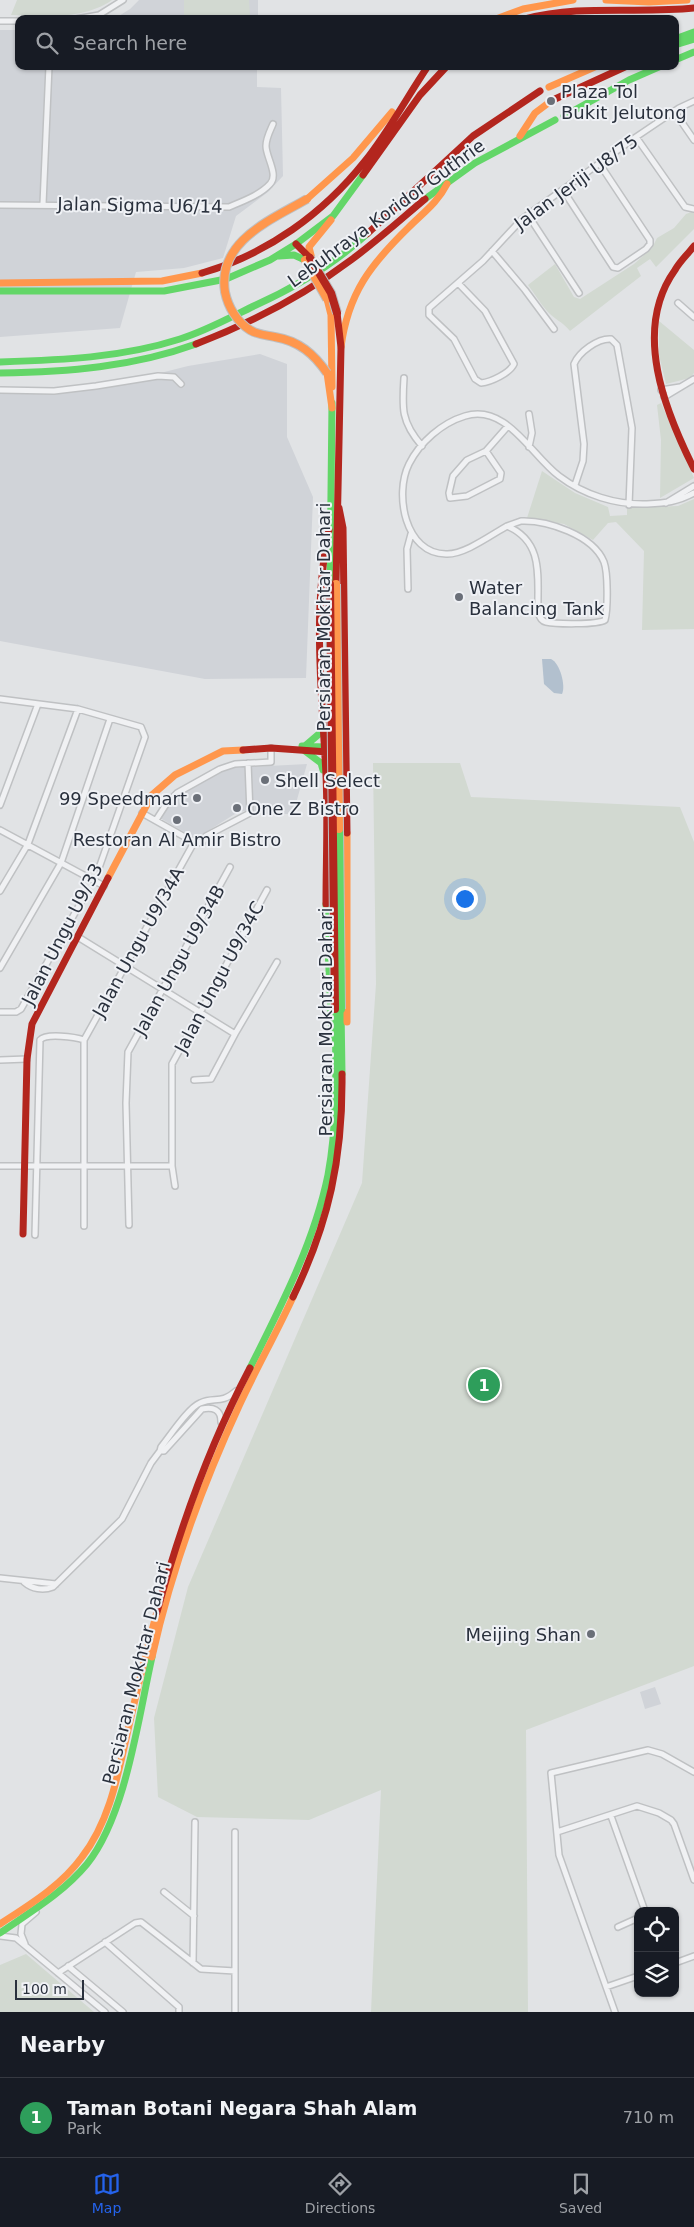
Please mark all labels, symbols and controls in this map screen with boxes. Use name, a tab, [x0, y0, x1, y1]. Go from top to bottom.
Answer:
search box	[15, 15, 679, 70]
icon: search	[33, 29, 61, 57]
text: Search here	[73, 32, 187, 54]
place label: Plaza Tol Bukit Jelutong	[561, 81, 687, 123]
marker: Plaza Tol Bukit Jelutong	[545, 95, 557, 107]
street label: Jalan Jeriji U8/75	[509, 130, 642, 234]
street label: Lebuhraya Koridor Guthrie	[284, 135, 488, 291]
street label: Jalan Sigma U6/14	[56, 193, 223, 217]
street label: Persiaran Mokhtar Dahari	[313, 503, 334, 731]
place label: Water Balancing Tank	[469, 577, 605, 619]
marker: Water Balancing Tank	[453, 591, 465, 603]
place label: Shell Select	[275, 770, 380, 791]
marker: Shell Select	[259, 774, 271, 786]
place label: 99 Speedmart	[59, 788, 187, 809]
marker: 99 Speedmart	[191, 792, 203, 804]
place label: One Z Bistro	[247, 798, 359, 819]
marker: One Z Bistro	[231, 802, 243, 814]
marker: Restoran Al Amir Bistro	[171, 814, 183, 826]
place label: Restoran Al Amir Bistro	[73, 829, 281, 850]
street label: Jalan Ungu U9/33	[17, 860, 107, 1009]
street label: Jalan Ungu U9/34A	[87, 863, 188, 1022]
street label: Jalan Ungu U9/34B	[128, 881, 229, 1040]
your location	[452, 886, 478, 912]
street label: Jalan Ungu U9/34C	[170, 898, 268, 1057]
street label: Persiaran Mokhtar Dahari	[315, 908, 336, 1136]
pin: 1	[468, 1366, 500, 1404]
street label: Persiaran Mokhtar Dahari	[98, 1559, 174, 1787]
place label: Meijing Shan	[466, 1624, 581, 1645]
marker: Meijing Shan	[585, 1628, 597, 1640]
map controls	[634, 1907, 679, 1997]
button: locate	[634, 1907, 679, 1952]
button: layers	[634, 1952, 679, 1997]
scale bar	[15, 1977, 84, 2000]
text: 100 m	[22, 1981, 67, 1997]
text: Nearby	[20, 2033, 105, 2057]
text: Taman Botani Negara Shah Alam	[67, 2097, 417, 2119]
text: 1	[30, 2108, 42, 2127]
text: 710 m	[623, 2108, 674, 2127]
text: Park	[67, 2119, 102, 2138]
tab: Map	[92, 2170, 121, 2216]
tab: Directions	[305, 2170, 375, 2216]
tab: Saved	[559, 2170, 602, 2216]

